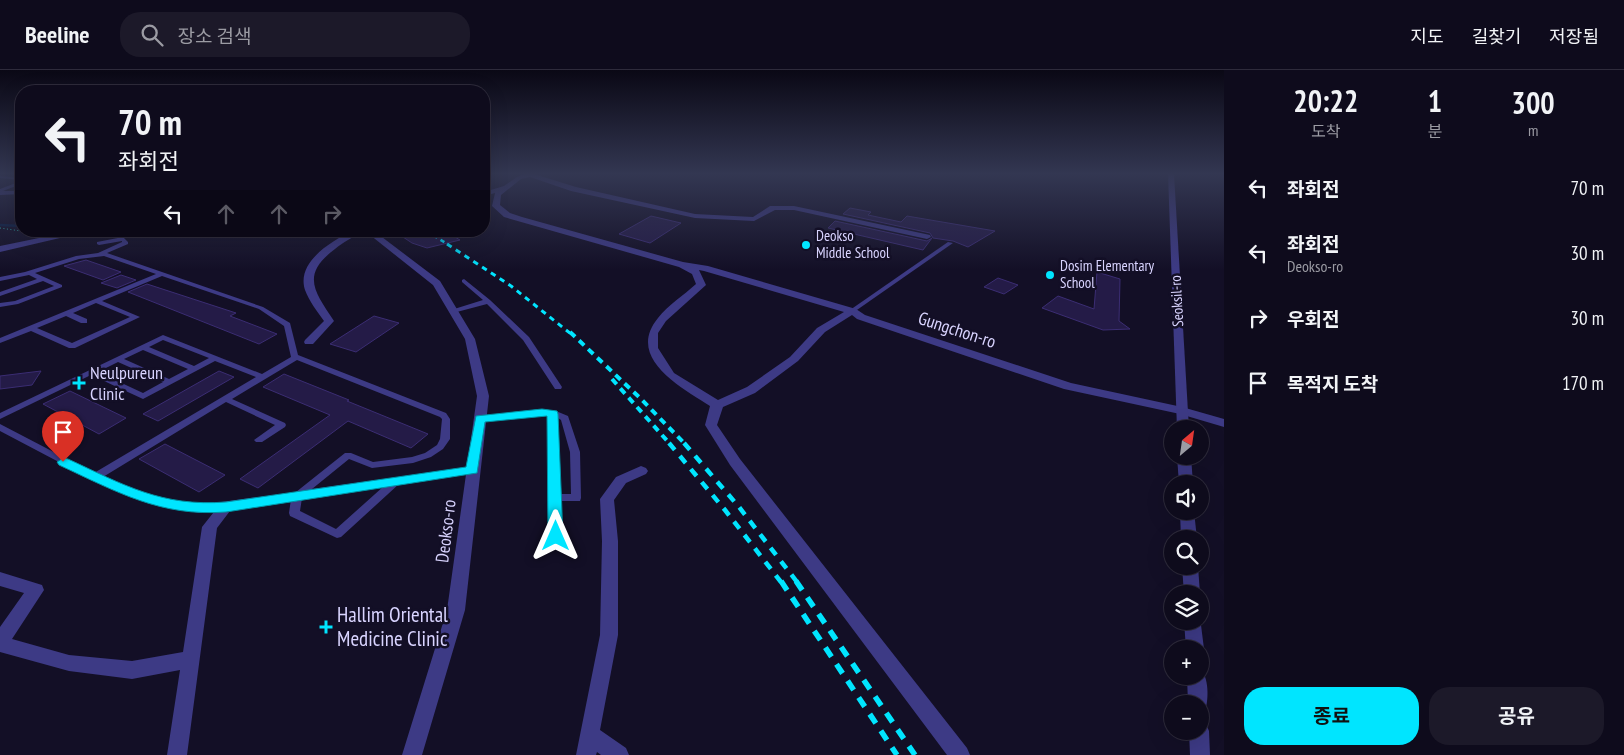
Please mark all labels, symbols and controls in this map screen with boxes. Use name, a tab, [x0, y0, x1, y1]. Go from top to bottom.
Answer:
search box	[120, 12, 470, 57]
text: Beeline	[25, 19, 90, 50]
icon: search	[138, 21, 166, 49]
text: 장소 검색	[178, 24, 252, 48]
text: 지도	[1411, 25, 1444, 48]
text: 길찾기	[1472, 25, 1521, 48]
text: 저장됨	[1549, 25, 1599, 48]
text: 20:22	[1293, 81, 1358, 120]
text: 1	[1428, 81, 1442, 120]
text: 300	[1512, 83, 1555, 122]
text: 70 m	[118, 99, 182, 145]
icon: left	[35, 105, 100, 170]
text: m	[1528, 120, 1538, 140]
text: 도착	[1311, 121, 1341, 141]
text: 분	[1428, 121, 1442, 141]
text: 좌회전	[118, 147, 179, 175]
icon: left	[1244, 174, 1272, 202]
text: 70 m	[1571, 176, 1604, 200]
text: 좌회전	[1287, 177, 1339, 201]
icon: left	[159, 200, 187, 228]
icon: ahead	[212, 200, 240, 228]
icon: ahead	[265, 200, 293, 228]
icon: right	[318, 200, 346, 228]
place label: Deokso Middle School	[816, 226, 890, 262]
text: 좌회전	[1287, 232, 1339, 256]
marker: Deokso Middle School	[800, 239, 812, 251]
icon: left	[1244, 239, 1272, 267]
text: 30 m	[1571, 241, 1604, 265]
place label: Dosim Elementary School	[1060, 256, 1155, 292]
text: Deokso-ro	[1287, 256, 1343, 276]
marker: Dosim Elementary School	[1044, 269, 1056, 281]
street label: Seoksil-ro	[1166, 275, 1187, 327]
icon: right	[1244, 304, 1272, 332]
street label: Gungchon-ro	[915, 306, 999, 353]
text: 30 m	[1571, 306, 1604, 330]
text: 우회전	[1287, 307, 1339, 331]
place label: Neulpureun Clinic	[90, 361, 163, 405]
icon: arrive	[1244, 369, 1272, 397]
text: 170 m	[1562, 371, 1604, 395]
text: 목적지 도착	[1287, 372, 1378, 396]
marker: Neulpureun Clinic	[72, 376, 86, 390]
pin	[42, 411, 84, 462]
icon: arrive	[49, 418, 77, 446]
north arrow	[1164, 420, 1209, 465]
map controls	[1164, 420, 1209, 740]
button: sound	[1164, 475, 1209, 520]
street label: Deokso-ro	[430, 498, 461, 564]
position arrow	[529, 509, 581, 561]
button: search	[1164, 530, 1209, 575]
button: layers	[1164, 585, 1209, 630]
place label: Hallim Oriental Medicine Clinic	[337, 601, 448, 652]
marker: Hallim Oriental Medicine Clinic	[319, 620, 333, 634]
button: +	[1164, 640, 1209, 685]
button: 종료	[1244, 687, 1419, 745]
button: 공유	[1429, 687, 1604, 745]
button: −	[1164, 695, 1209, 740]

